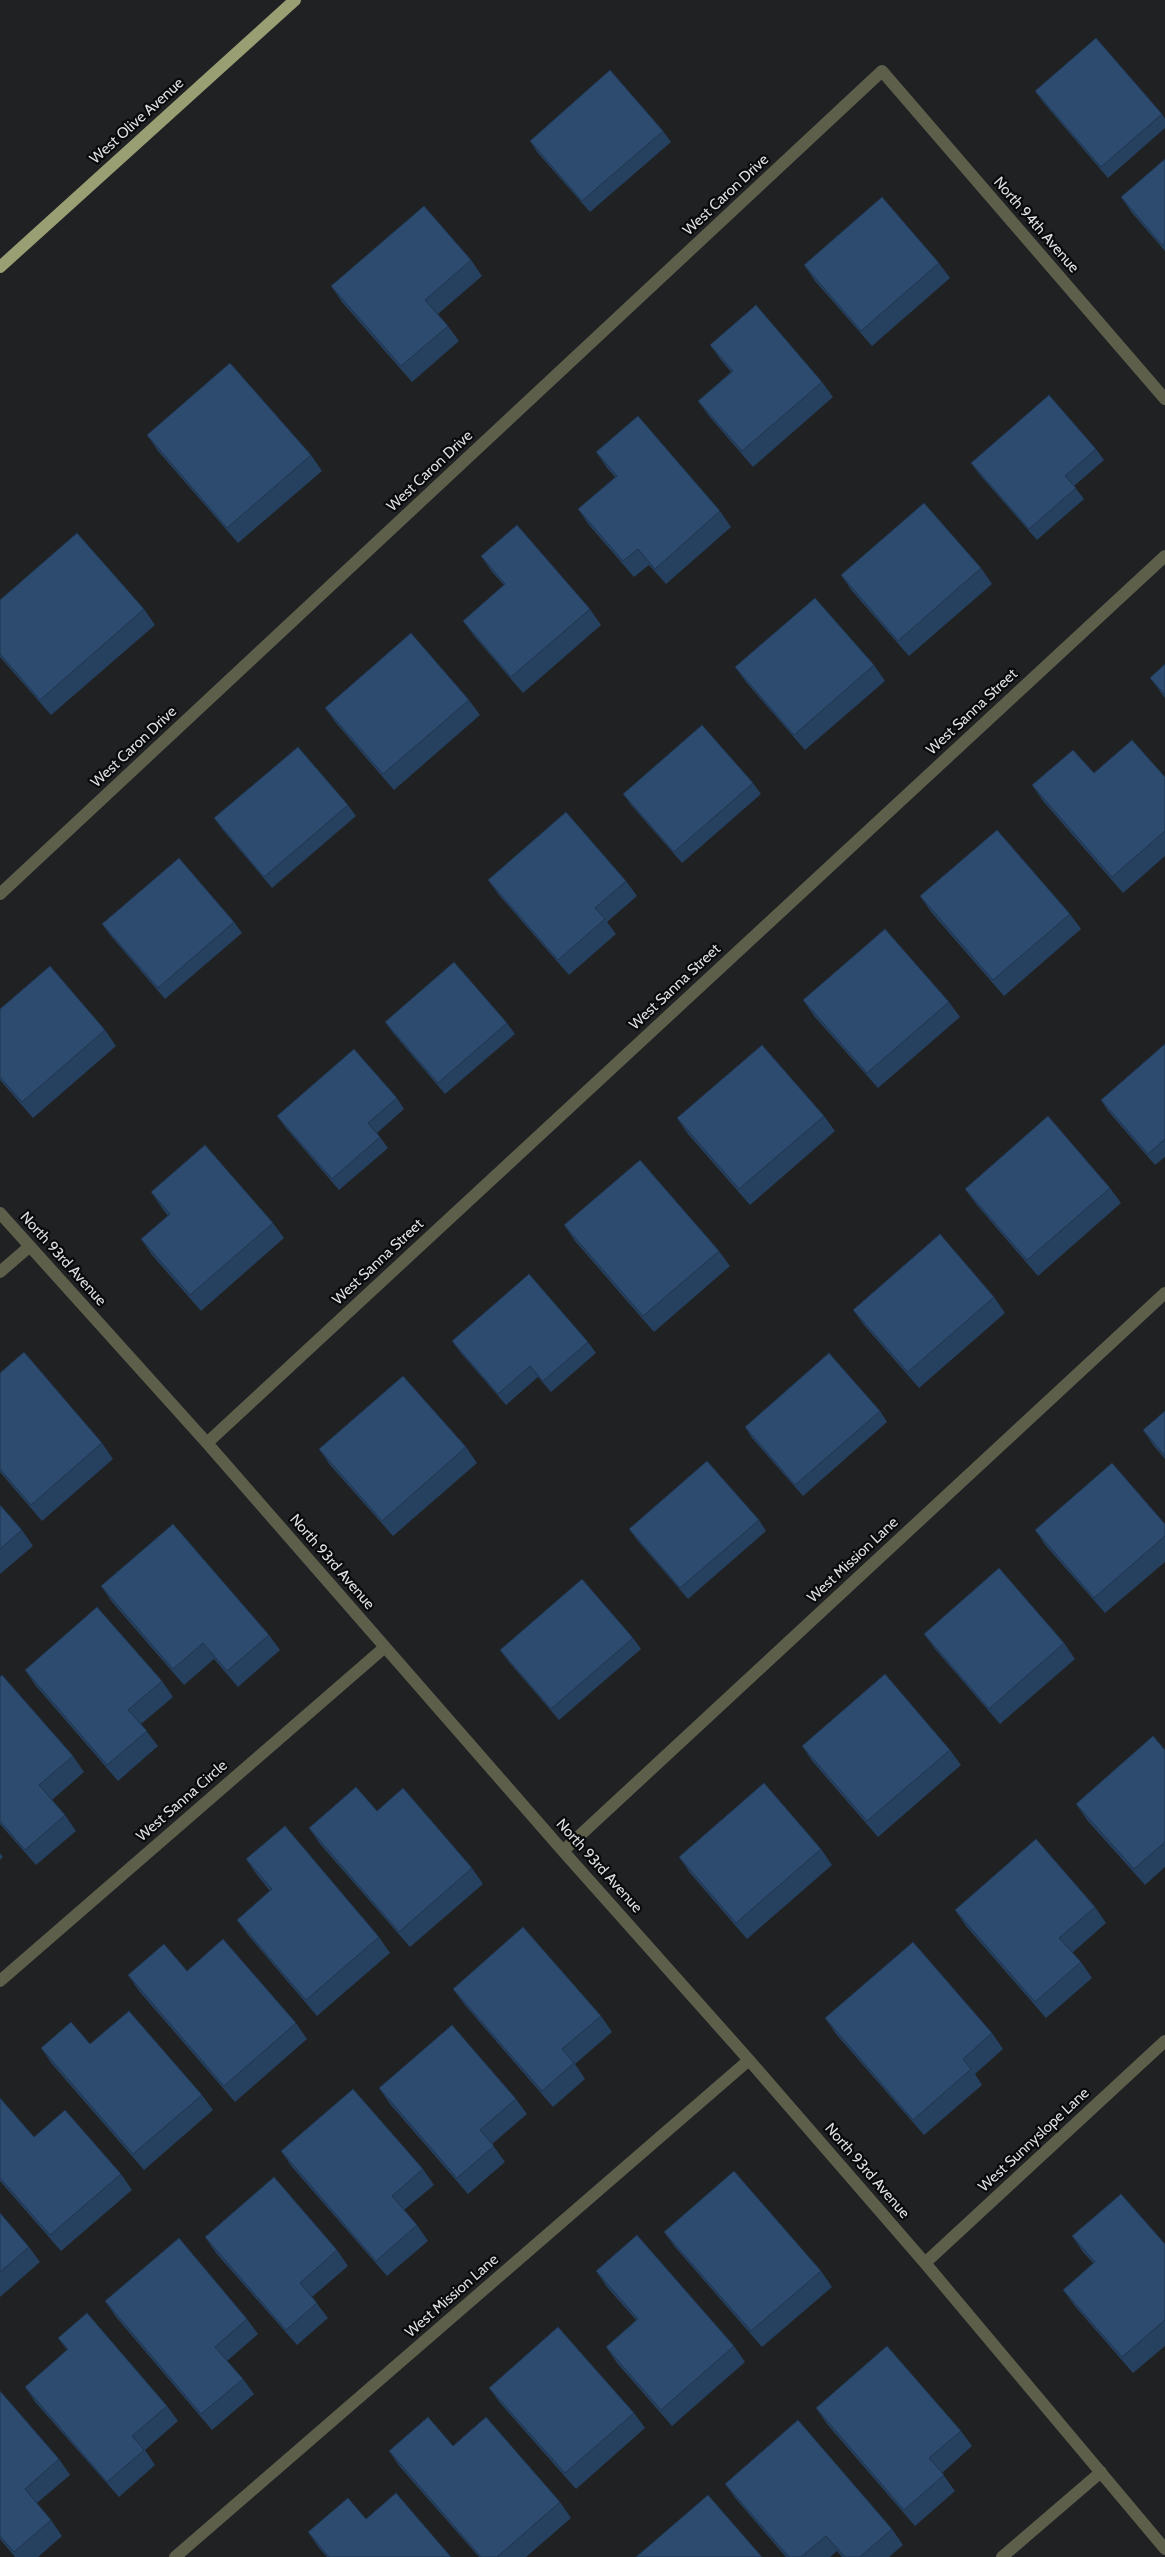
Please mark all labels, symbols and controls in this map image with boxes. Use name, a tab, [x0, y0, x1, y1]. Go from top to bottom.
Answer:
street label: West Olive Avenue	[86, 74, 188, 168]
street label: West Caron Drive	[679, 151, 773, 239]
street label: North 94th Avenue	[989, 173, 1083, 277]
street label: West Caron Drive	[383, 427, 477, 515]
street label: West Sanna Street	[923, 665, 1021, 759]
street label: West Caron Drive	[87, 703, 181, 791]
street label: West Sanna Street	[626, 940, 724, 1034]
street label: North 93rd Avenue	[16, 1208, 110, 1310]
street label: West Sanna Street	[329, 1215, 427, 1309]
street label: North 93rd Avenue	[286, 1511, 378, 1613]
street label: West Mission Lane	[804, 1513, 902, 1607]
street label: West Sanna Circle	[133, 1757, 231, 1845]
street label: North 93rd Avenue	[552, 1815, 646, 1917]
street label: West Sunnyslope Lane	[975, 2084, 1093, 2196]
street label: North 93rd Avenue	[821, 2120, 913, 2222]
street label: West Mission Lane	[402, 2251, 502, 2341]

